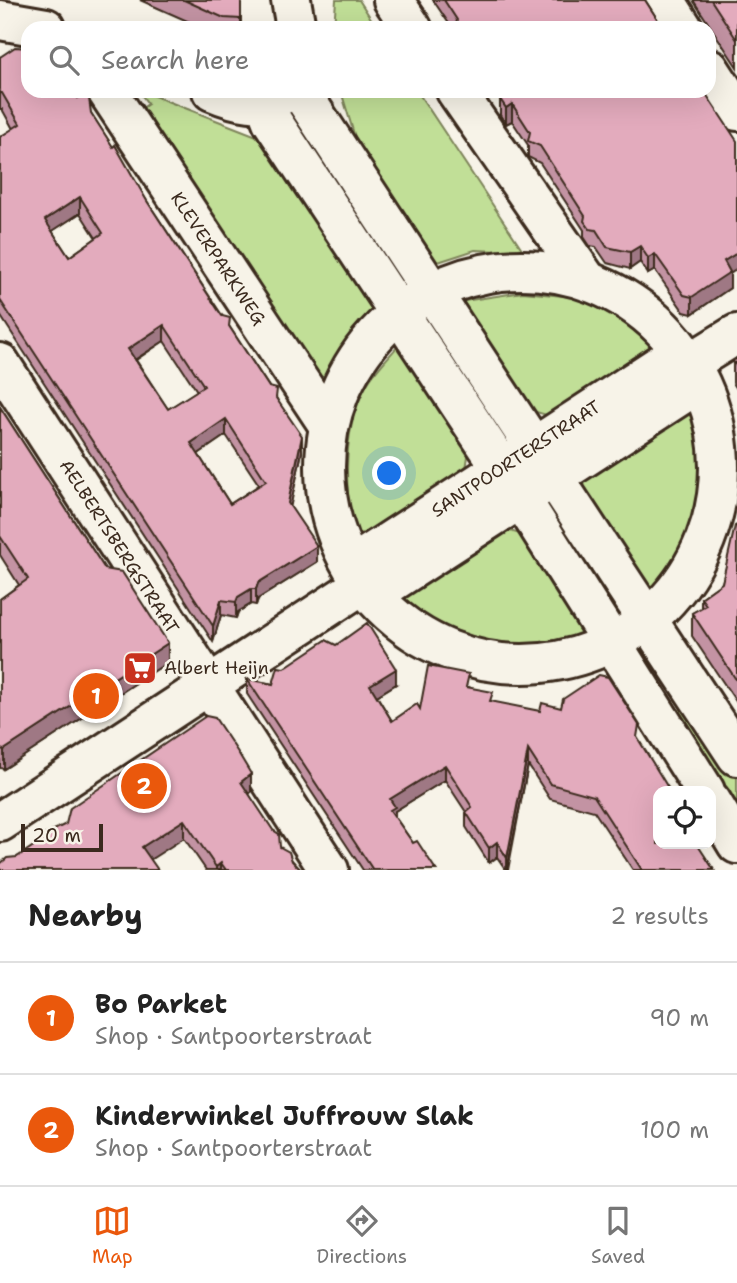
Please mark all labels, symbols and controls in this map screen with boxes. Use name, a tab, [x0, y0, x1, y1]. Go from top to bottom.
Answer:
search box	[21, 21, 716, 98]
icon: search	[45, 41, 83, 79]
text: Search here	[101, 42, 250, 77]
street label: KLEVERPARKWEG	[165, 187, 271, 330]
street label: SANTPOORTERSTRAAT	[427, 395, 605, 523]
street label: AELBERTSBERGSTRAAT	[54, 455, 184, 638]
your location	[372, 456, 406, 490]
supermarket icon: Albert Heijn	[121, 649, 159, 687]
place label: Albert Heijn	[164, 656, 269, 680]
pin: 1	[73, 670, 119, 722]
pin: 2	[121, 760, 167, 812]
map controls	[653, 786, 716, 849]
button: locate	[653, 786, 716, 849]
scale bar	[21, 821, 103, 853]
text: 20 m	[32, 823, 81, 848]
text: Nearby	[28, 895, 143, 936]
text: 2 results	[610, 901, 709, 931]
text: Bo Parket	[95, 986, 227, 1021]
text: 1	[46, 1003, 56, 1033]
text: 90 m	[649, 1003, 709, 1033]
text: Shop · Santpoorterstraat	[95, 1021, 372, 1051]
text: Kinderwinkel Juffrouw Slak	[95, 1098, 474, 1133]
text: 2	[43, 1115, 59, 1145]
text: 100 m	[640, 1115, 709, 1145]
text: Shop · Santpoorterstraat	[95, 1133, 372, 1163]
tab: Map	[92, 1202, 133, 1269]
tab: Directions	[317, 1202, 407, 1269]
tab: Saved	[591, 1202, 645, 1269]

